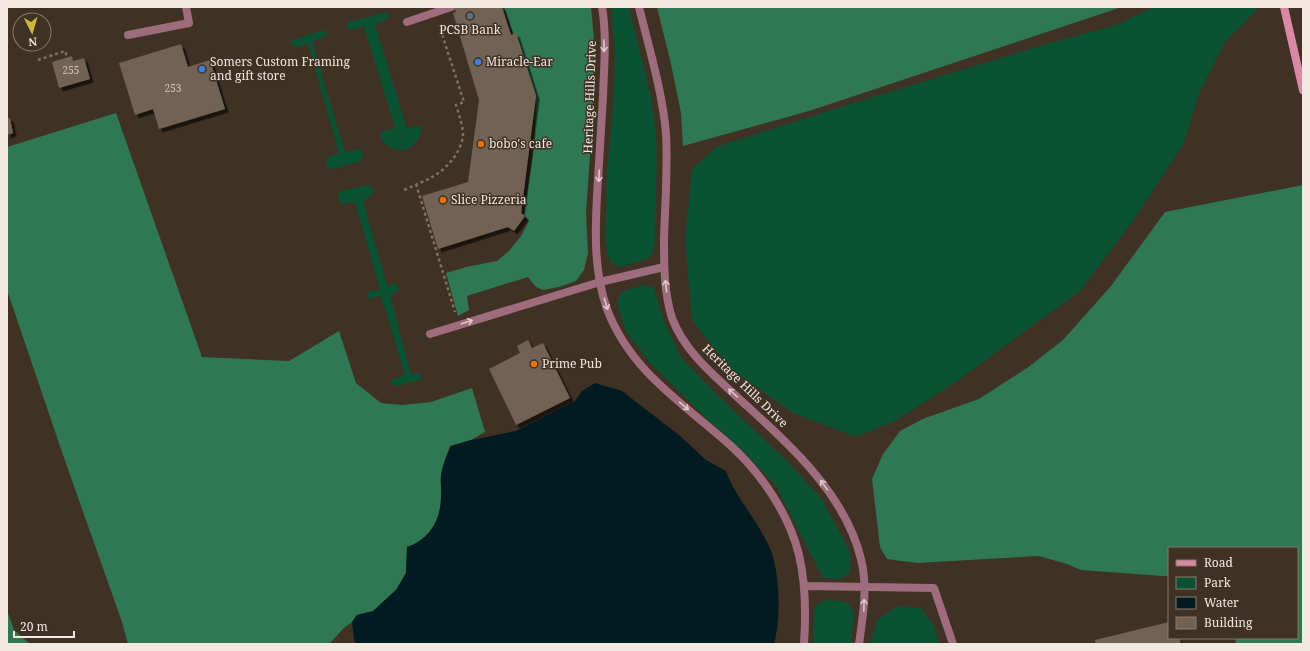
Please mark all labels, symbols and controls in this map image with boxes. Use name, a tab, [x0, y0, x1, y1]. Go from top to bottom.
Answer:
marker: PCSB Bank	[465, 11, 475, 21]
north arrow	[12, 12, 52, 52]
place label: PCSB Bank	[439, 21, 502, 38]
text: N	[28, 35, 38, 50]
one-way arrow	[600, 39, 608, 52]
street label: Heritage Hills Drive	[579, 40, 600, 154]
place label: Somers Custom Framing and gift store	[210, 53, 351, 84]
place label: Miracle-Ear	[486, 53, 553, 70]
marker: Miracle-Ear	[473, 57, 483, 67]
house number: 255	[63, 63, 79, 77]
marker: Somers Custom Framing and gift store	[197, 64, 207, 74]
house number: 253	[165, 81, 182, 95]
place label: bobo's cafe	[489, 135, 552, 152]
marker: bobo's cafe	[476, 139, 486, 149]
one-way arrow	[595, 169, 602, 182]
place label: Slice Pizzeria	[451, 191, 527, 208]
marker: Slice Pizzeria	[438, 195, 448, 205]
one-way arrow	[662, 280, 670, 293]
one-way arrow	[603, 298, 610, 311]
one-way arrow	[460, 318, 473, 325]
street label: Heritage Hills Drive	[699, 340, 792, 431]
place label: Prime Pub	[542, 355, 602, 372]
marker: Prime Pub	[529, 359, 539, 369]
one-way arrow	[728, 388, 738, 398]
one-way arrow	[678, 402, 689, 411]
one-way arrow	[820, 480, 828, 491]
legend	[1168, 547, 1298, 639]
text: Road	[1204, 554, 1234, 571]
text: Park	[1204, 574, 1232, 591]
text: Water	[1204, 594, 1239, 611]
one-way arrow	[860, 599, 868, 612]
scale bar	[14, 613, 74, 639]
text: Building	[1204, 614, 1253, 631]
text: 20 m	[20, 618, 48, 635]

